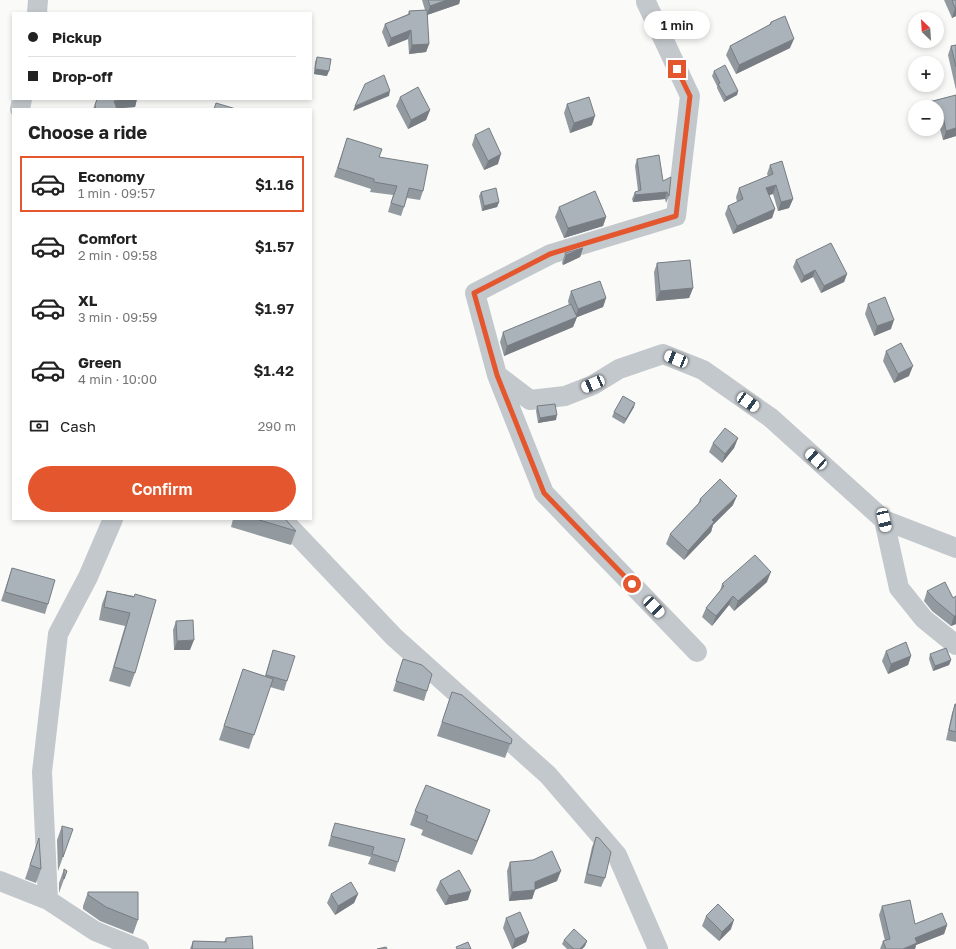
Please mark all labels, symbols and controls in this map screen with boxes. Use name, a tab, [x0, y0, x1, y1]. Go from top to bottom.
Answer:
callout: 1 min	[644, 11, 710, 39]
north arrow	[908, 12, 944, 48]
map controls	[908, 12, 944, 136]
text: 1 min	[661, 17, 693, 33]
text: Pickup	[52, 28, 102, 46]
button: +	[908, 56, 944, 92]
route end	[668, 60, 686, 78]
text: Drop-off	[52, 67, 112, 85]
button: −	[908, 100, 944, 136]
text: Choose a ride	[28, 121, 147, 143]
icon: car	[30, 166, 66, 202]
text: Economy	[78, 167, 145, 185]
text: $1.16	[255, 175, 294, 193]
text: 1 min · 09:57	[78, 185, 155, 201]
icon: car	[30, 228, 66, 264]
text: Comfort	[78, 229, 137, 247]
text: $1.57	[255, 237, 294, 255]
text: 2 min · 09:58	[78, 247, 157, 263]
icon: car	[30, 290, 66, 326]
text: XL	[78, 291, 97, 309]
text: $1.97	[254, 299, 294, 317]
text: 3 min · 09:59	[78, 309, 157, 325]
car	[663, 349, 689, 369]
icon: car	[30, 352, 66, 388]
text: Green	[78, 353, 121, 371]
text: $1.42	[253, 361, 294, 379]
text: 4 min · 10:00	[78, 371, 157, 387]
car	[580, 374, 606, 394]
car	[735, 390, 761, 414]
icon: cash	[28, 415, 50, 437]
text: Cash	[60, 417, 96, 435]
text: 290 m	[258, 418, 296, 434]
car	[803, 447, 829, 471]
button: Confirm	[28, 466, 296, 512]
car	[875, 507, 893, 533]
route start	[623, 575, 641, 593]
car	[641, 594, 667, 620]

